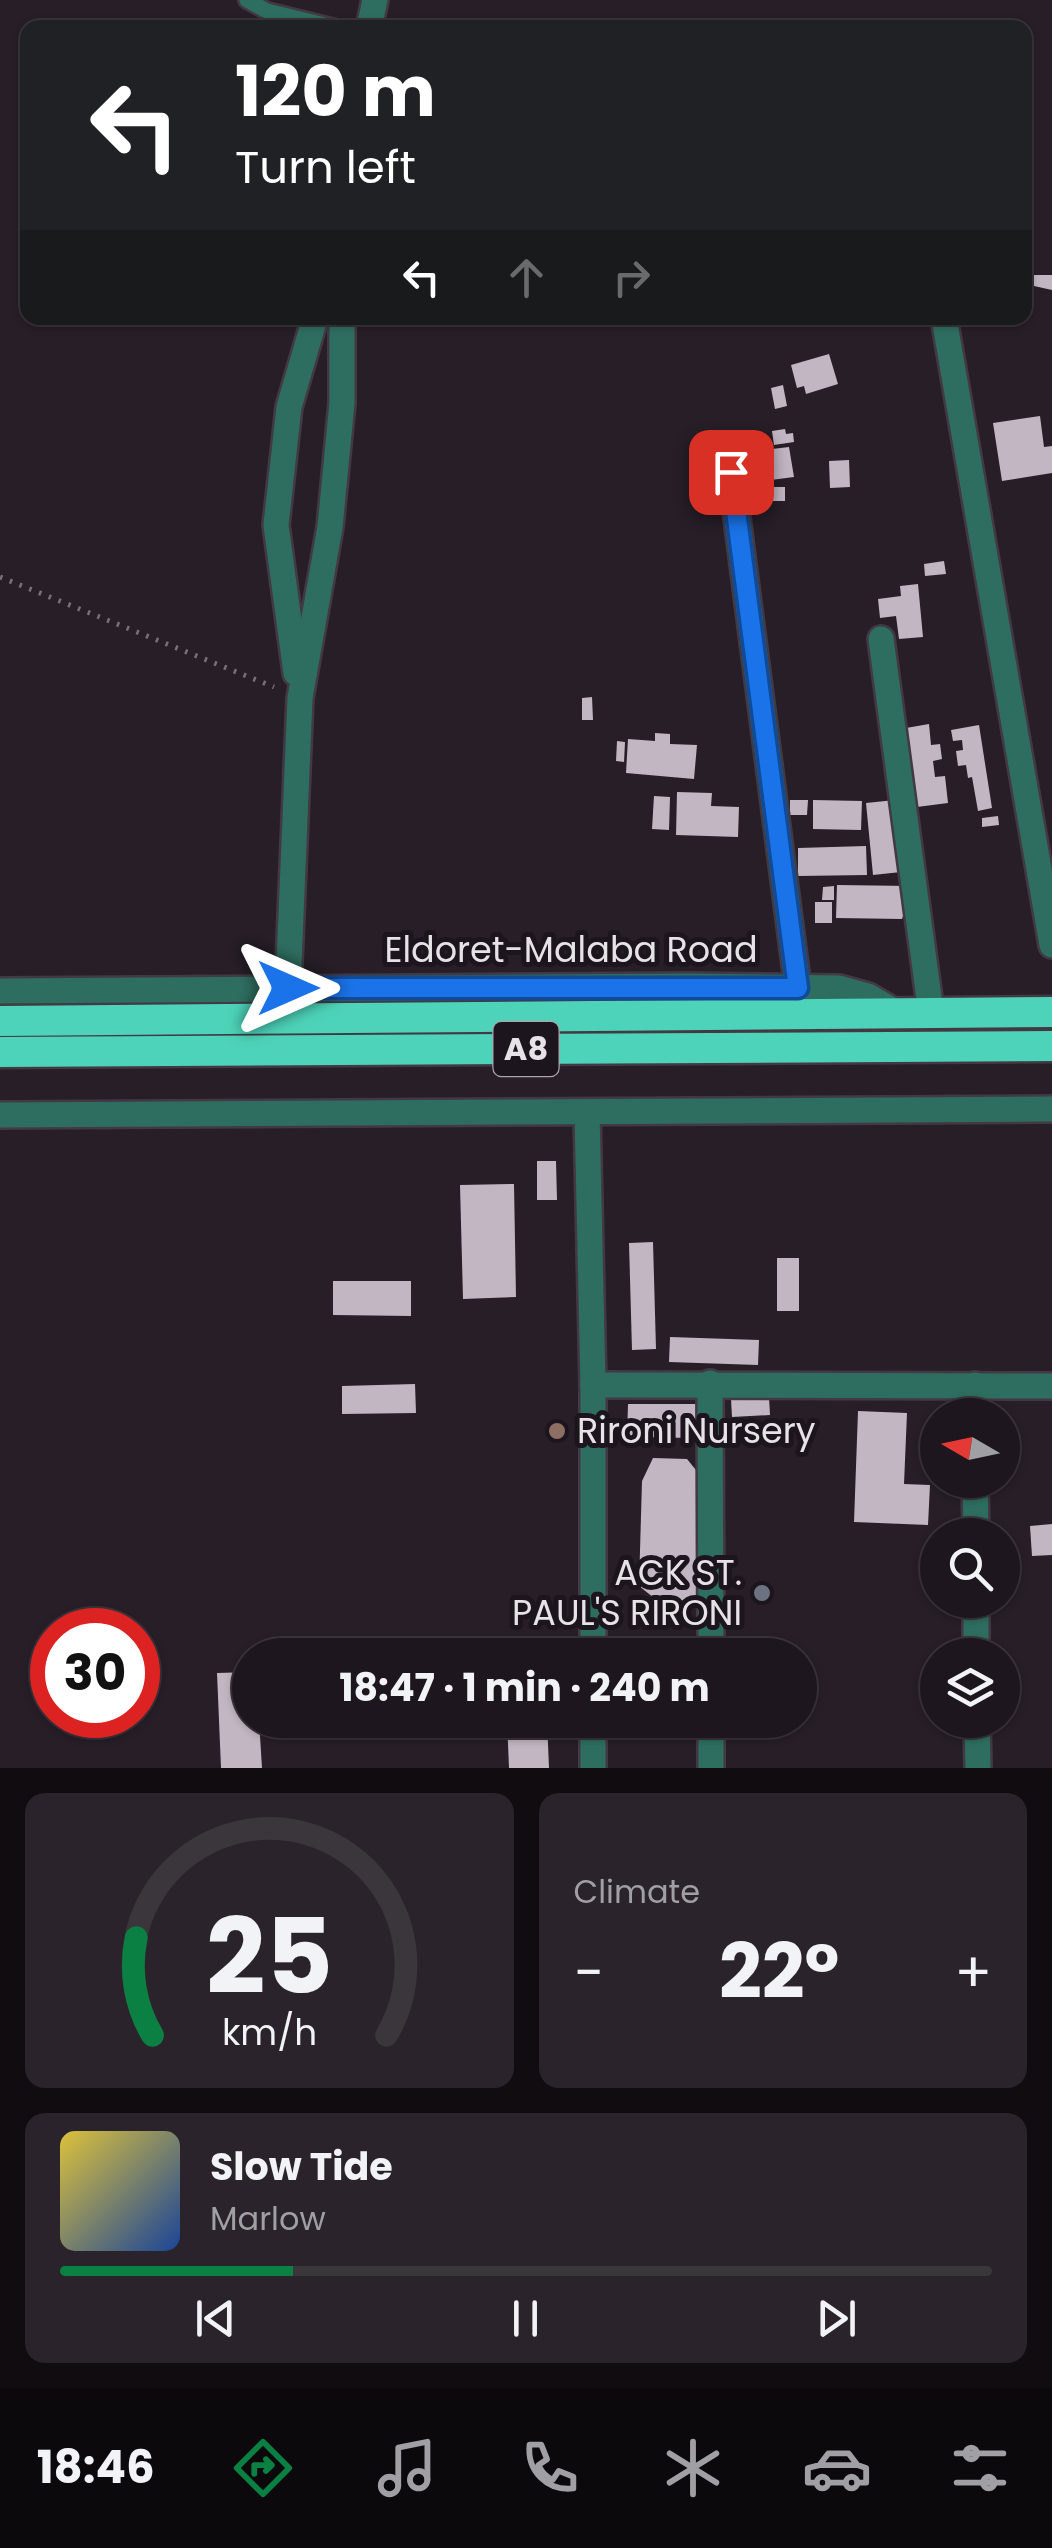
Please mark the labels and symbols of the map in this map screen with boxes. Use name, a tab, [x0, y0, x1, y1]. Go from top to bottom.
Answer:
pin	[689, 430, 774, 515]
street label: Eldoret-Malaba Road	[384, 925, 758, 974]
position arrow	[236, 936, 340, 1040]
road number: A8	[494, 1022, 558, 1076]
north arrow	[920, 1398, 1020, 1498]
place label: Rironi Nursery	[577, 1406, 816, 1455]
marker: Rironi Nursery	[546, 1420, 568, 1442]
place label: ACK ST. PAUL'S RIRONI	[512, 1548, 742, 1637]
marker: ACK ST. PAUL'S RIRONI	[751, 1582, 773, 1604]
speed limit sign: 30	[30, 1608, 160, 1738]

